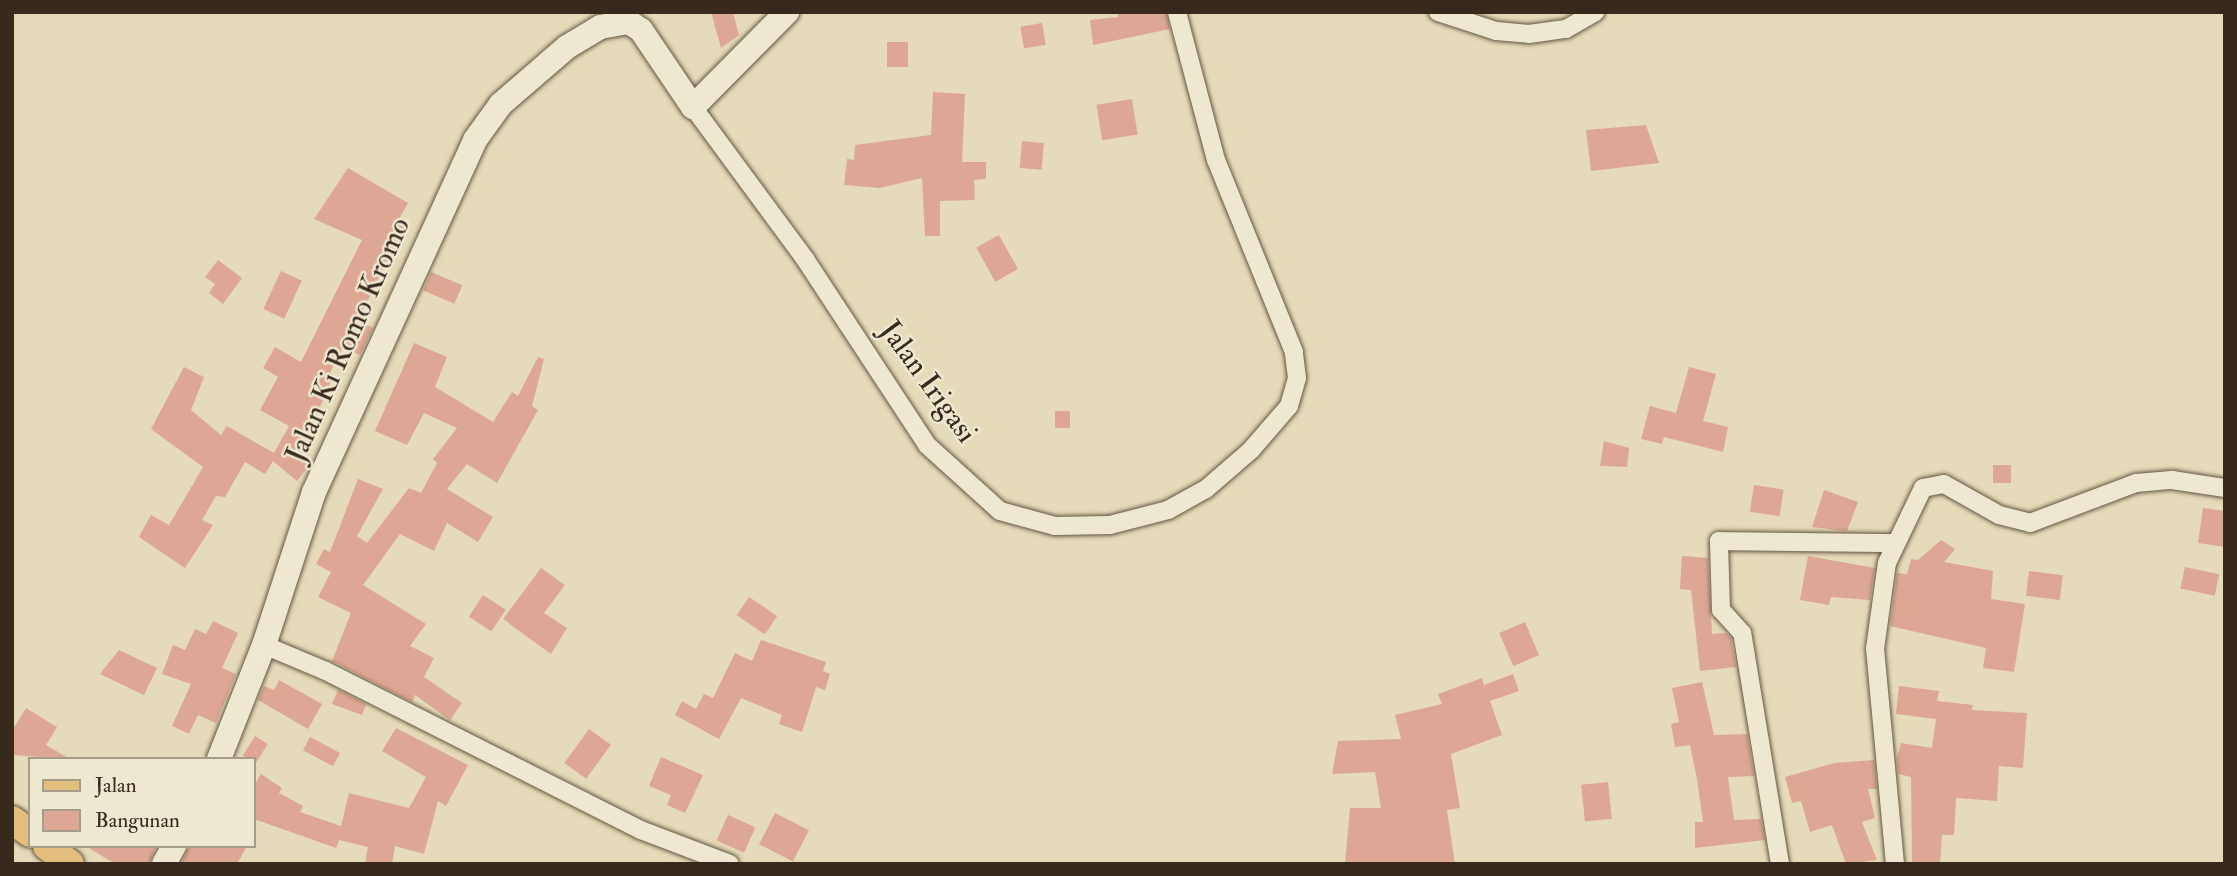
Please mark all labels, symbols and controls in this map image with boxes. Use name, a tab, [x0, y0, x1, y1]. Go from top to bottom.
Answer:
street label: Jalan Ki Romo Kromo	[278, 212, 418, 468]
street label: Jalan Irigasi	[872, 314, 984, 450]
legend	[28, 757, 256, 848]
text: Jalan	[95, 772, 137, 799]
text: Bangunan	[95, 807, 180, 834]

